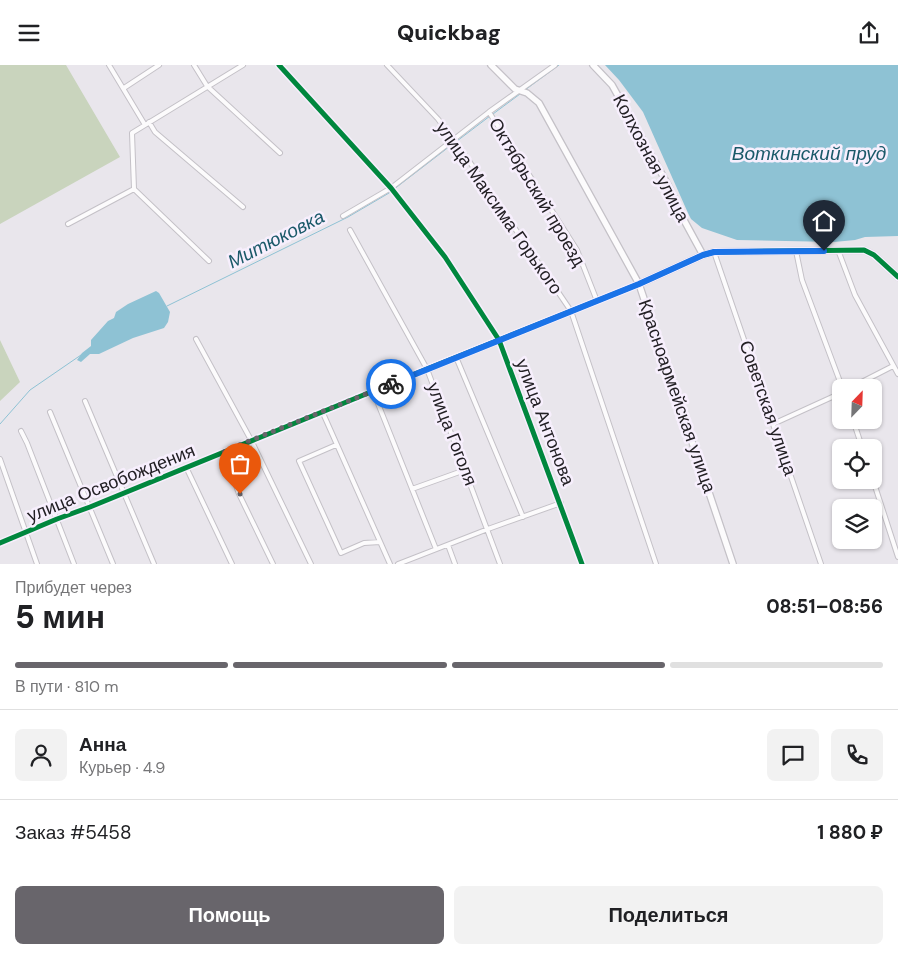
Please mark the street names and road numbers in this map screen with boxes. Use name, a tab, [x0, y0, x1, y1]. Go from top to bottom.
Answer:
street label: Колхозная улица	[607, 90, 695, 227]
street label: Октябрьский проезд	[483, 113, 591, 271]
street label: улица Максима Горького	[430, 117, 568, 299]
street label: Красноармейская улица	[633, 296, 722, 497]
street label: Советская улица	[734, 337, 803, 480]
street label: улица Антонова	[510, 355, 580, 490]
street label: улица Гоголя	[421, 379, 483, 489]
street label: улица Освобождения	[23, 438, 199, 528]

